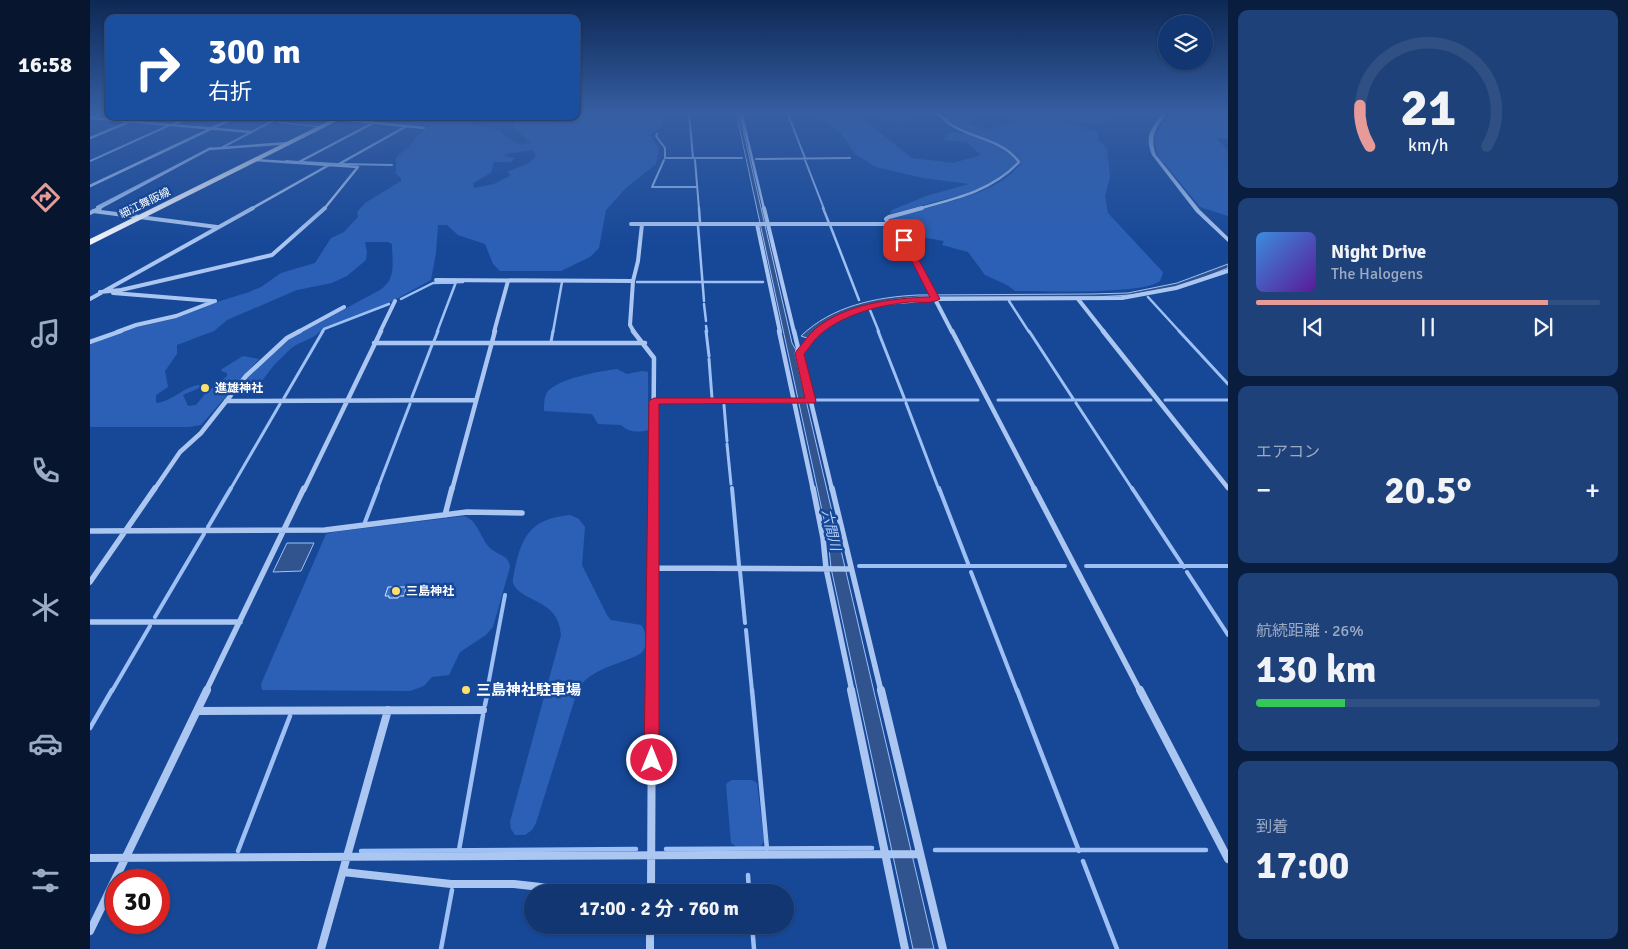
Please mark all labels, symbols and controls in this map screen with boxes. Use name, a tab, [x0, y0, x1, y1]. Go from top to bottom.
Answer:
map controls	[1158, 15, 1213, 70]
button: layers	[1158, 15, 1213, 70]
text: 300 m	[208, 30, 301, 73]
icon: right	[125, 35, 190, 100]
text: 16:58	[18, 51, 72, 78]
text: 21	[1400, 76, 1456, 140]
text: 右折	[208, 78, 252, 105]
text: km/h	[1408, 134, 1448, 156]
icon: directions	[28, 180, 63, 215]
street label: 細江舞阪線	[117, 185, 173, 221]
pin	[883, 219, 925, 261]
icon: arrive	[890, 226, 918, 254]
text: Night Drive	[1331, 240, 1426, 264]
text: The Halogens	[1331, 264, 1423, 284]
icon: previous	[1299, 313, 1327, 341]
icon: pause	[1414, 313, 1442, 341]
icon: next	[1529, 313, 1557, 341]
icon: music	[28, 316, 63, 351]
place label: 進雄神社	[215, 381, 263, 396]
marker: 進雄神社	[199, 382, 211, 394]
text: エアコン	[1256, 442, 1320, 462]
icon: phone	[28, 453, 63, 488]
text: 20.5°	[1384, 467, 1472, 514]
text: −	[1256, 473, 1271, 507]
text: +	[1585, 473, 1600, 507]
water label: 六間川	[818, 508, 844, 554]
place label: 三島神社	[406, 584, 454, 599]
marker: 三島神社	[390, 585, 402, 597]
icon: climate	[28, 590, 63, 625]
text: 航続距離 · 26%	[1256, 621, 1364, 641]
text: 130 km	[1256, 646, 1377, 693]
place label: 三島神社駐車場	[476, 681, 581, 699]
marker: 三島神社駐車場	[460, 684, 472, 696]
icon: car	[28, 726, 63, 761]
position arrow	[625, 733, 677, 785]
text: 到着	[1256, 817, 1288, 837]
text: 17:00	[1256, 842, 1349, 889]
icon: filters	[28, 863, 63, 898]
speed limit sign: 30	[105, 869, 170, 934]
text: 17:00 · 2 分 · 760 m	[579, 897, 739, 921]

